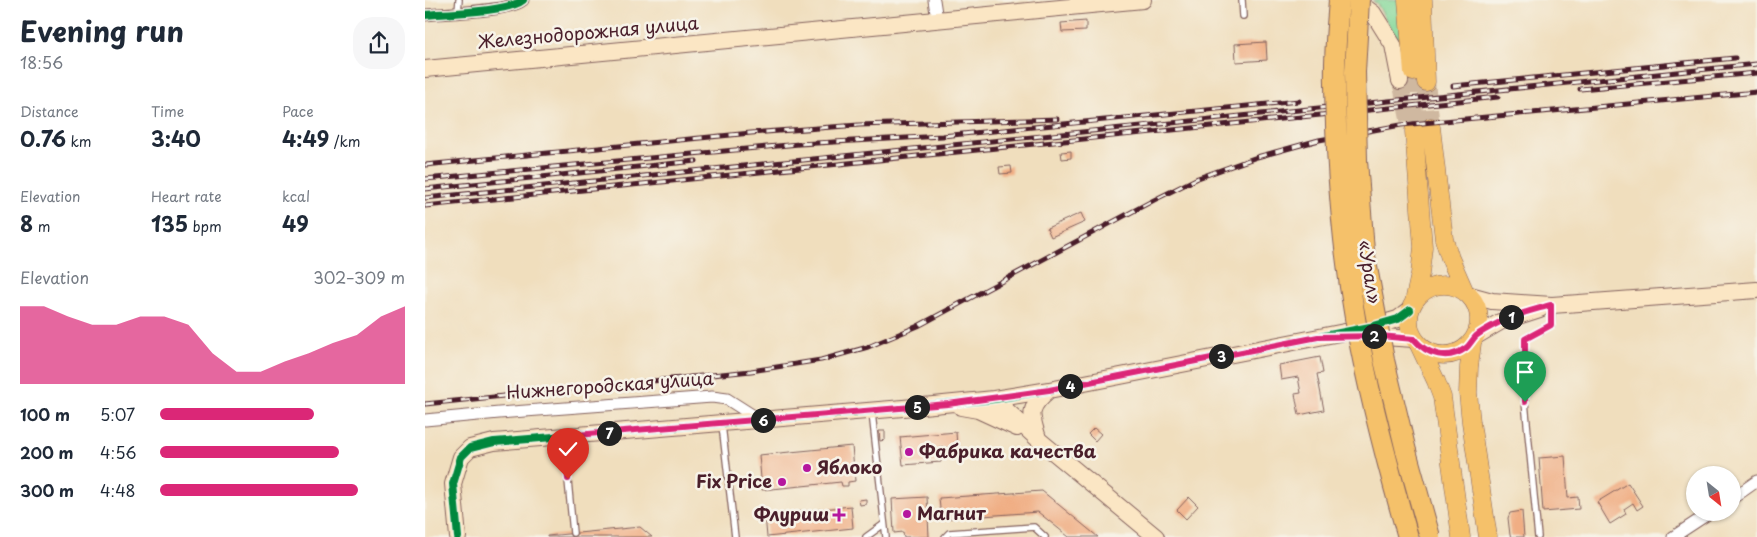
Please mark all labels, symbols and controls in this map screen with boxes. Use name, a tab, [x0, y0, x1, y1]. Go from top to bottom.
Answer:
street label: Железнодорожная улица	[476, 8, 700, 55]
text: Evening run	[20, 9, 184, 52]
button: share	[353, 17, 405, 69]
text: 18:56	[20, 50, 63, 74]
text: Distance	[20, 101, 79, 122]
text: Time	[151, 101, 184, 122]
text: Pace	[282, 101, 314, 122]
text: 0.76	[20, 122, 66, 154]
text: 3:40	[151, 122, 201, 154]
text: 4:49	[282, 122, 329, 154]
text: km	[66, 131, 92, 152]
text: /km	[329, 131, 361, 152]
text: Elevation	[20, 186, 80, 207]
text: Heart rate	[151, 186, 222, 207]
text: kcal	[282, 186, 310, 207]
text: 8	[20, 207, 33, 239]
text: 135	[151, 207, 188, 239]
text: 49	[282, 207, 309, 239]
text: m	[33, 216, 50, 237]
text: bpm	[188, 216, 222, 237]
street label: «Урал»	[1352, 238, 1389, 306]
text: Elevation	[20, 265, 89, 289]
text: 302–309 m	[313, 265, 405, 289]
pin: 1	[1499, 304, 1523, 330]
text: 1	[1508, 307, 1515, 328]
pin: 2	[1361, 324, 1387, 348]
text: 2	[1370, 326, 1379, 347]
pin: 3	[1209, 344, 1233, 368]
text: 3	[1217, 346, 1226, 367]
pin	[1504, 351, 1546, 402]
icon: arrive	[1511, 358, 1539, 386]
street label: Нижнегородская улица	[505, 364, 715, 405]
pin: 4	[1057, 374, 1083, 398]
text: 4	[1066, 376, 1075, 397]
pin: 5	[905, 394, 929, 420]
text: 5	[913, 397, 922, 418]
text: 100 m	[20, 402, 70, 426]
text: 5:07	[100, 402, 135, 426]
pin: 6	[751, 408, 775, 432]
text: 6	[759, 410, 768, 431]
pin: 7	[597, 420, 621, 446]
text: 7	[605, 423, 614, 444]
pin	[547, 428, 589, 479]
icon: check	[554, 435, 582, 463]
place label: Фабрика качества	[919, 437, 1097, 464]
text: 200 m	[20, 440, 74, 464]
text: 4:56	[100, 440, 137, 464]
marker: Фабрика качества	[903, 446, 915, 458]
place label: Яблоко	[816, 453, 882, 480]
marker: Яблоко	[801, 462, 813, 474]
north arrow	[1686, 466, 1741, 521]
map controls	[1686, 466, 1741, 521]
place label: Fix Price	[696, 467, 772, 494]
marker: Fix Price	[776, 476, 788, 488]
text: 300 m	[20, 478, 74, 502]
text: 4:48	[100, 478, 136, 502]
place label: Магнит	[917, 499, 986, 526]
place label: Флуриш	[754, 500, 829, 527]
marker: Магнит	[901, 508, 913, 520]
marker: Флуриш	[833, 509, 845, 521]

